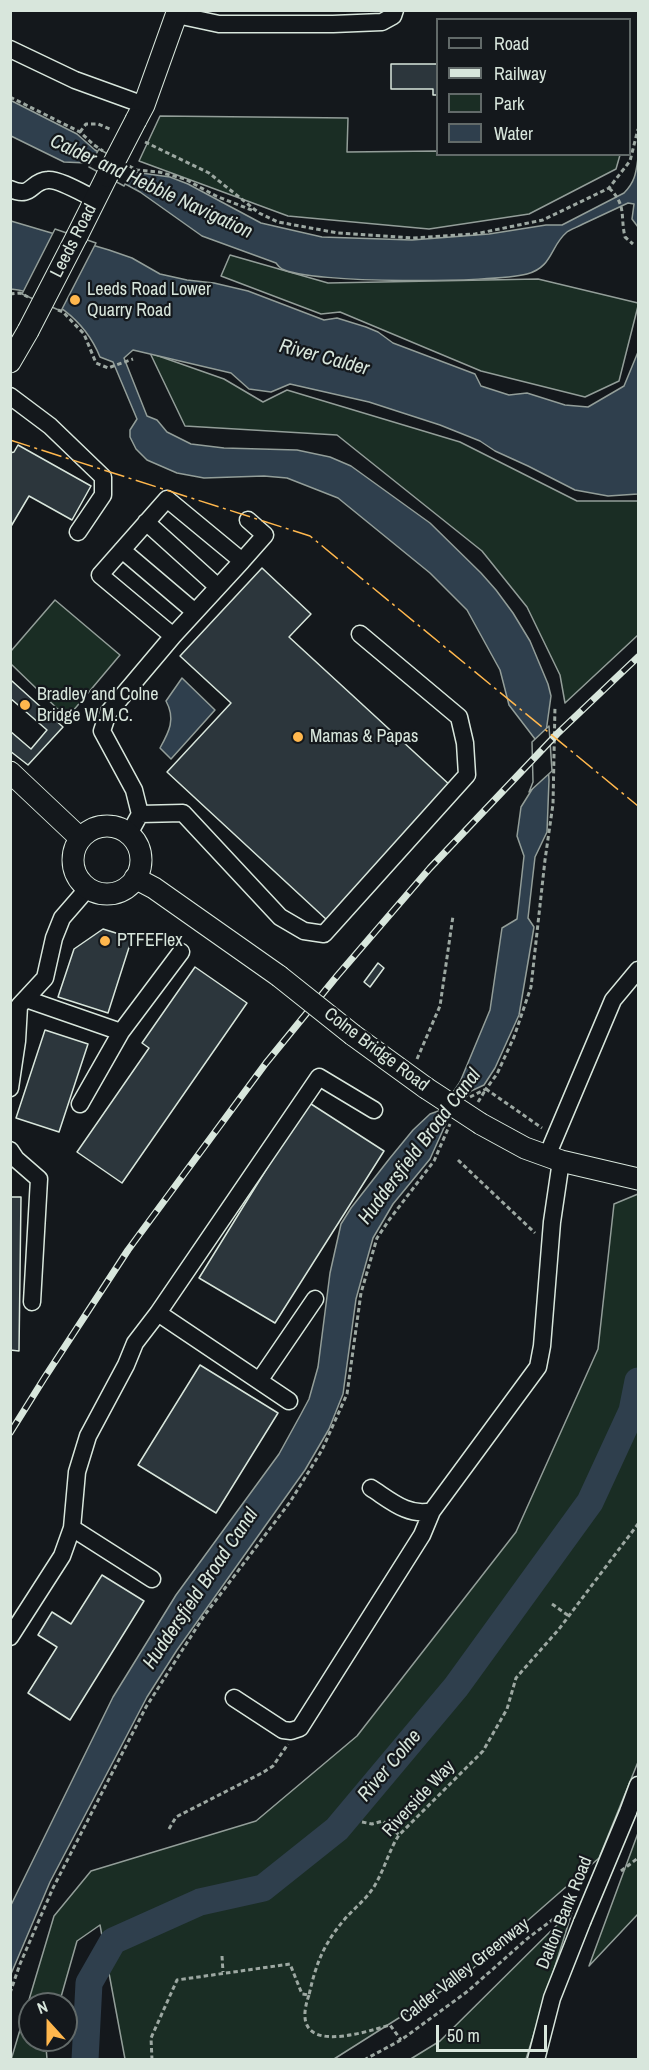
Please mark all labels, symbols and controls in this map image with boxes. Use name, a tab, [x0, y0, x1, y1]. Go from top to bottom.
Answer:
legend	[436, 18, 631, 156]
text: Road	[494, 31, 529, 56]
text: Railway	[494, 61, 547, 86]
text: Park	[494, 91, 524, 116]
text: Water	[494, 121, 533, 146]
water label: Calder and Hebble Navigation	[46, 130, 256, 244]
street label: Leeds Road	[46, 201, 102, 281]
place label: Leeds Road Lower Quarry Road	[87, 279, 211, 322]
marker: Leeds Road Lower Quarry Road	[68, 293, 82, 307]
water label: River Calder	[276, 334, 372, 382]
place label: Bradley and Colne Bridge W.M.C.	[37, 684, 158, 726]
marker: Bradley and Colne Bridge W.M.C.	[18, 698, 32, 712]
place label: Mamas & Papas	[310, 726, 418, 748]
marker: Mamas & Papas	[291, 730, 305, 744]
place label: PTFEFlex	[117, 930, 183, 952]
marker: PTFEFlex	[98, 934, 112, 948]
street label: Colne Bridge Road	[319, 1004, 433, 1096]
water label: Huddersfield Broad Canal	[354, 1064, 486, 1230]
water label: Huddersfield Broad Canal	[138, 1504, 264, 1674]
water label: River Colne	[353, 1725, 427, 1807]
street label: Riverside Way	[378, 1756, 460, 1842]
street label: Dalton Bank Road	[533, 1853, 597, 1973]
street label: Calder Valley Greenway	[396, 1914, 534, 2028]
north arrow	[18, 1992, 78, 2052]
text: N	[34, 1995, 51, 2019]
scale bar	[439, 2013, 550, 2051]
text: 50 m	[447, 2023, 480, 2048]

